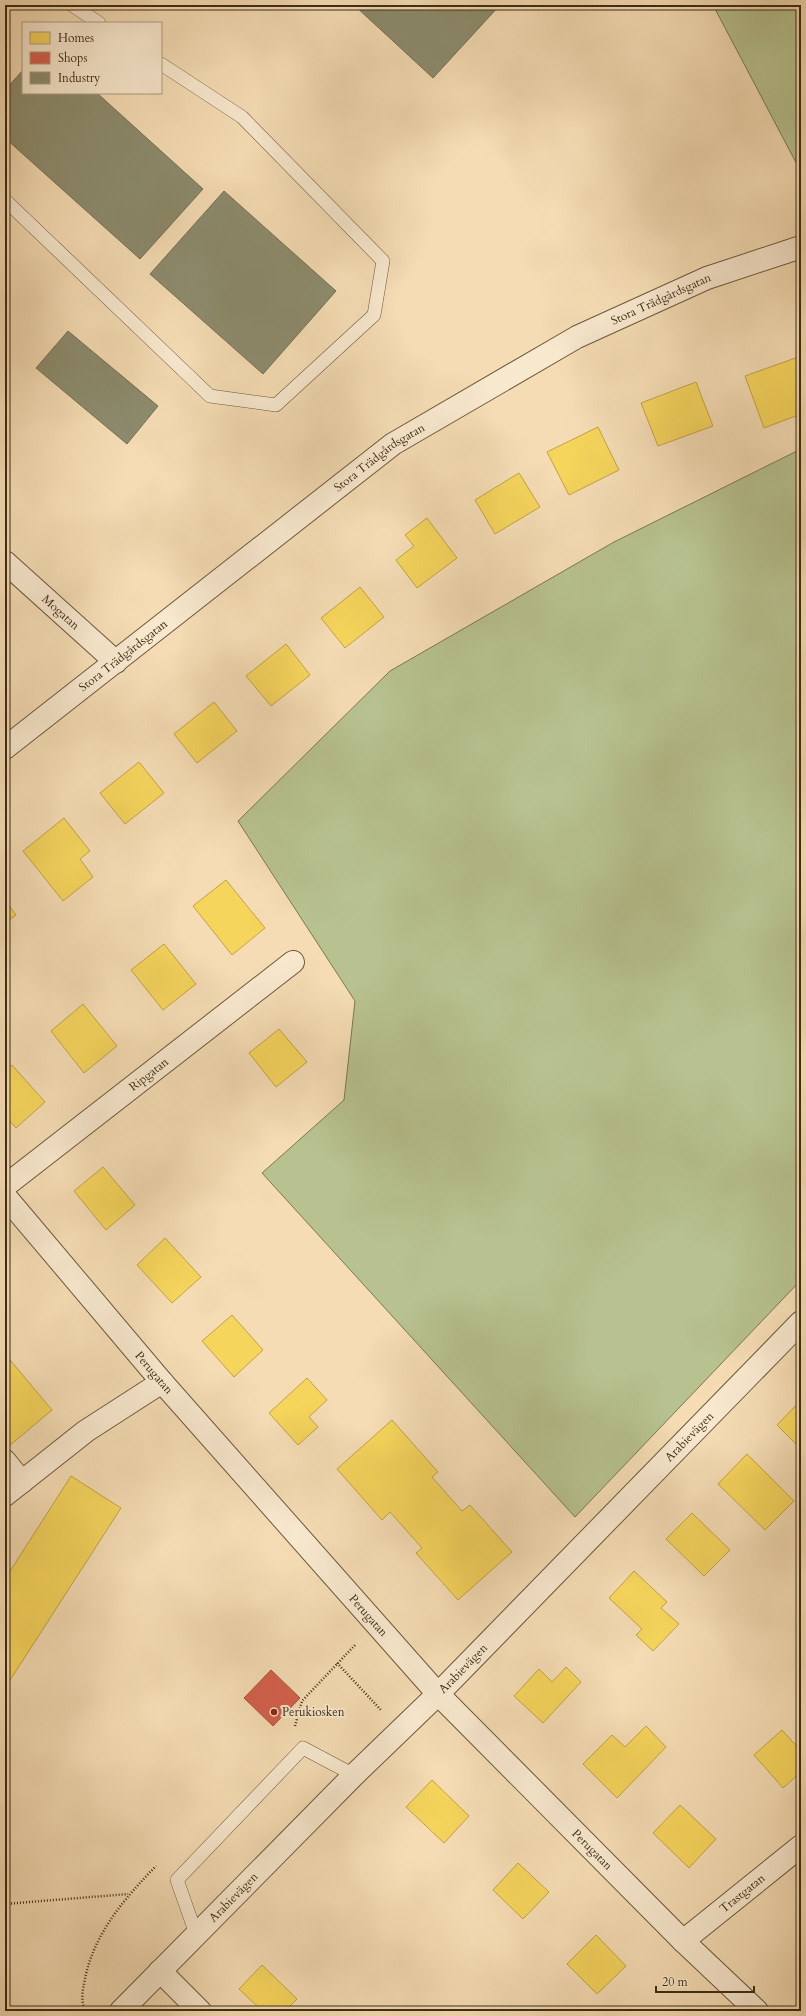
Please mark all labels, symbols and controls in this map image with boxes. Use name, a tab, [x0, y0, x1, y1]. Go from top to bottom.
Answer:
legend	[22, 22, 162, 94]
text: Homes	[58, 30, 94, 46]
text: Shops	[58, 50, 87, 66]
text: Industry	[58, 70, 101, 86]
street label: Stora Trädgårdsgatan	[608, 269, 713, 329]
street label: Stora Trädgårdsgatan	[330, 419, 428, 495]
street label: Mogatan	[38, 591, 83, 634]
street label: Stora Trädgårdsgatan	[75, 616, 171, 695]
street label: Ripgatan	[126, 1054, 172, 1095]
street label: Perugatan	[131, 1348, 177, 1397]
street label: Arabievägen	[661, 1408, 717, 1465]
street label: Perugatan	[345, 1591, 392, 1640]
street label: Arabievägen	[435, 1640, 491, 1697]
place label: Perukiosken	[282, 1704, 345, 1720]
marker: Perukiosken	[269, 1707, 279, 1717]
street label: Perugatan	[569, 1826, 616, 1873]
street label: Arabievägen	[205, 1869, 262, 1925]
street label: Trastgatan	[716, 1870, 768, 1916]
scale bar	[656, 1968, 754, 1994]
text: 20 m	[662, 1974, 689, 1990]

